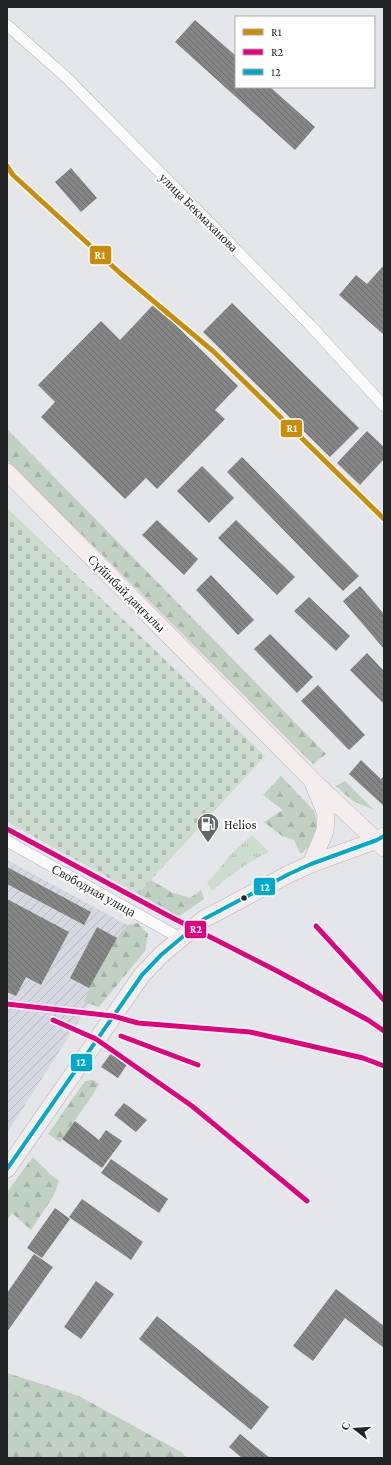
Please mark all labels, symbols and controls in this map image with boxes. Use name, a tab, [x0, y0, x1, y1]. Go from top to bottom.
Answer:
legend	[235, 16, 375, 88]
text: R1	[271, 25, 282, 39]
text: R2	[271, 45, 284, 59]
text: 12	[271, 65, 281, 79]
street label: улица Бекмаханова	[156, 170, 241, 255]
line badge: R1	[89, 245, 112, 265]
text: R1	[95, 249, 105, 261]
line badge: R1	[280, 419, 303, 438]
text: R1	[287, 422, 297, 434]
street label: Сүйінбай даңғылы	[85, 552, 169, 635]
fuel station icon: Helios	[195, 811, 221, 844]
place label: Helios	[224, 817, 257, 832]
street label: Свободная улица	[49, 861, 139, 920]
line badge: 12	[253, 877, 276, 896]
text: 12	[260, 881, 270, 893]
unlabelled marker	[239, 893, 249, 903]
line badge: R2	[184, 920, 207, 939]
text: R2	[190, 923, 203, 935]
line badge: 12	[70, 1053, 93, 1072]
text: 12	[76, 1056, 86, 1068]
north arrow	[335, 1409, 375, 1449]
text: С	[339, 1420, 352, 1432]

